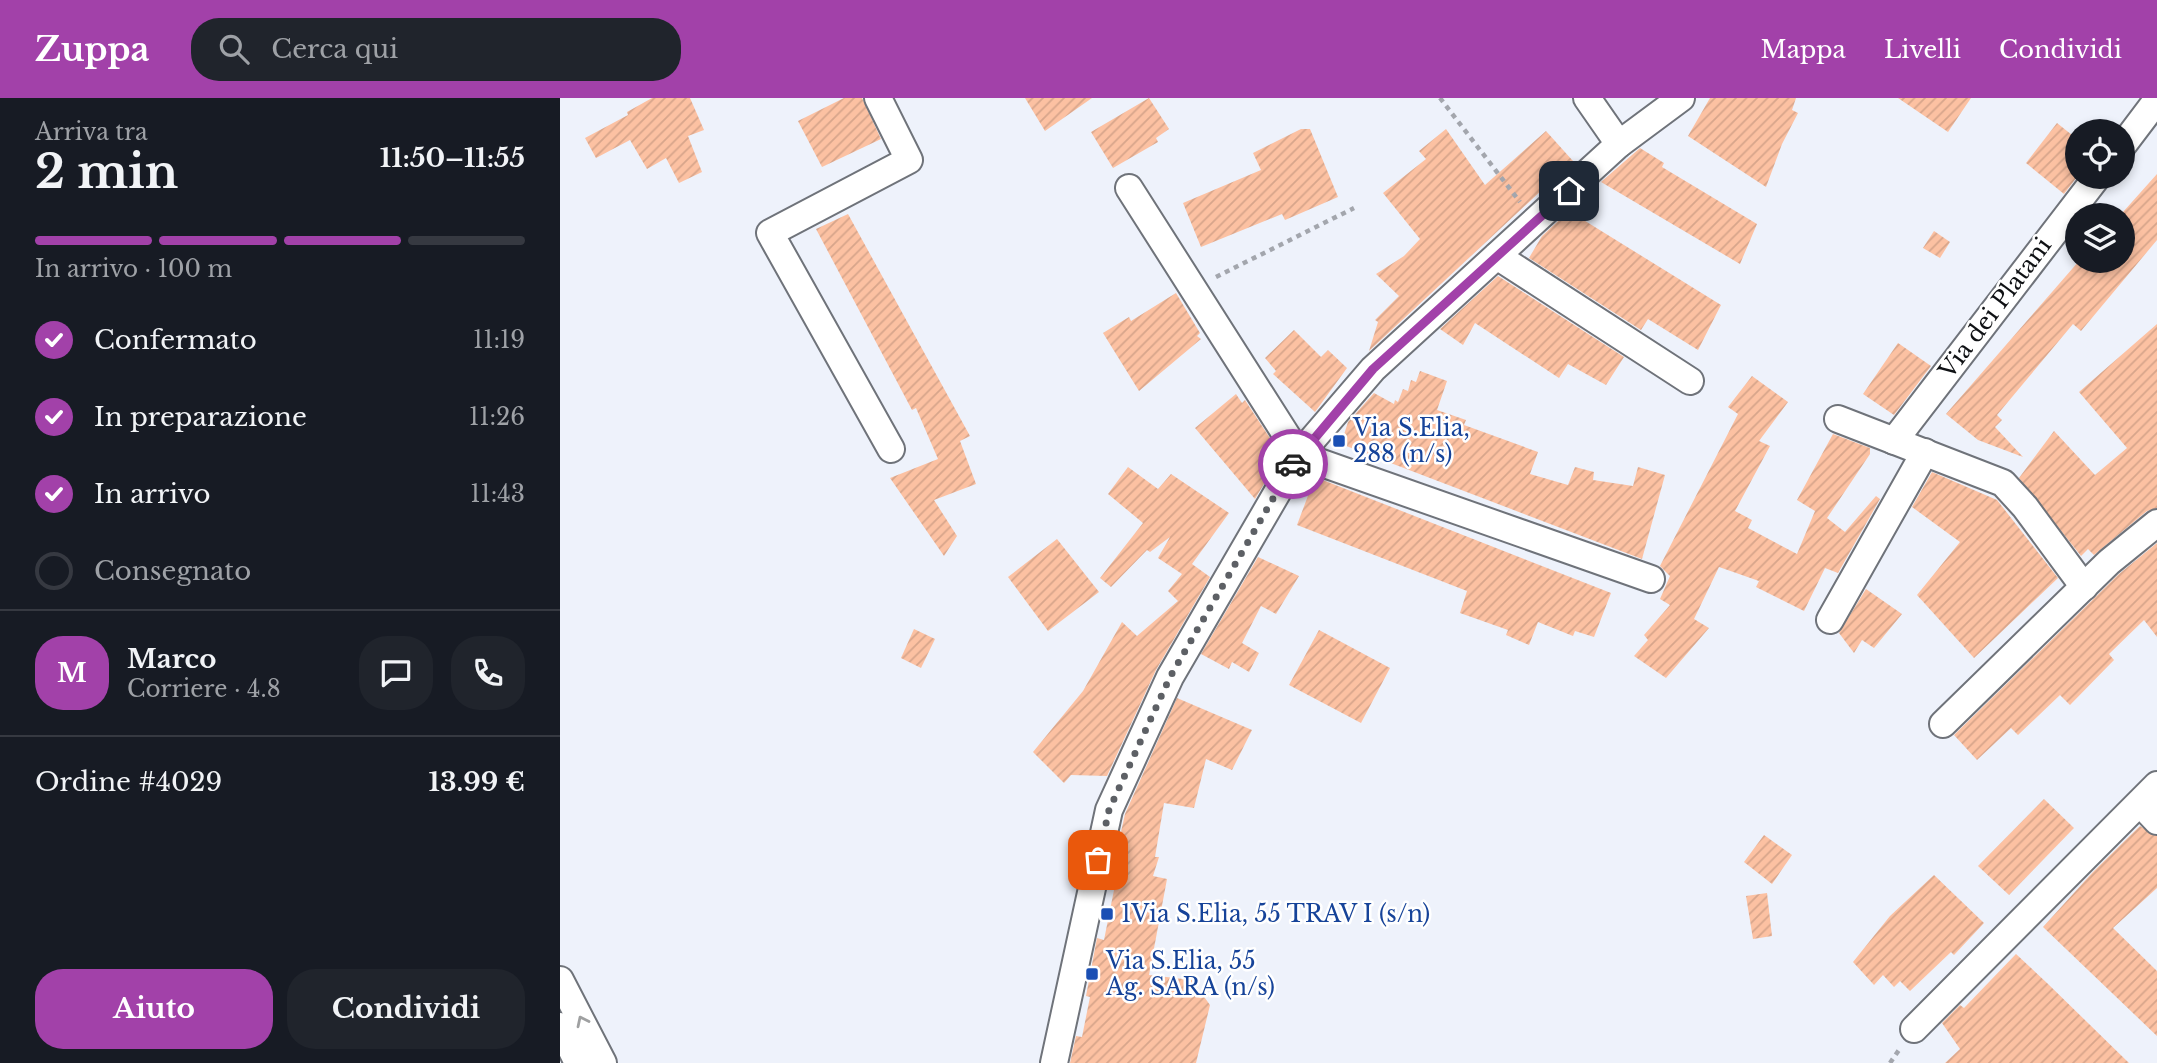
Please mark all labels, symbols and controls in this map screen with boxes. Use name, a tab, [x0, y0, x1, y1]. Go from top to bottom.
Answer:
search box	[191, 18, 681, 81]
text: Zuppa	[35, 29, 149, 70]
icon: search	[215, 30, 253, 68]
text: Cerca qui	[271, 33, 398, 65]
text: Mappa	[1761, 35, 1846, 64]
text: Livelli	[1884, 35, 1961, 64]
text: Condividi	[1999, 35, 2122, 64]
text: Arriva tra	[35, 118, 148, 146]
map controls	[2065, 119, 2135, 273]
button: locate	[2065, 119, 2135, 189]
text: 11:50–11:55	[380, 142, 525, 174]
text: 2 min	[35, 143, 178, 200]
pin	[1539, 161, 1599, 221]
icon: home	[1550, 172, 1588, 210]
button: layers	[2065, 203, 2135, 273]
street label: Via dei Platani	[1932, 232, 2057, 385]
text: In arrivo · 100 m	[35, 255, 232, 283]
icon: check	[35, 321, 73, 359]
text: Confermato	[94, 324, 257, 356]
text: 11:19	[473, 326, 525, 354]
icon: check	[35, 398, 73, 436]
text: In preparazione	[94, 401, 307, 433]
text: 11:26	[469, 403, 525, 431]
place label: Via S.Elia, 288 (n/s)	[1352, 414, 1470, 468]
courier	[1258, 429, 1328, 499]
marker: Via S.Elia, 288 (n/s)	[1331, 433, 1347, 449]
icon: car	[1274, 445, 1312, 483]
icon: check	[35, 475, 73, 513]
text: In arrivo	[94, 478, 210, 510]
text: 11:43	[470, 480, 525, 508]
text: Consegnato	[94, 555, 251, 587]
button: chat	[359, 636, 433, 710]
button: phone	[451, 636, 525, 710]
text: Marco	[127, 643, 216, 675]
text: M	[57, 657, 87, 689]
text: Corriere · 4.8	[127, 675, 281, 703]
text: Ordine #4029	[35, 766, 222, 798]
text: 13.99 €	[429, 766, 525, 798]
pin	[1068, 830, 1128, 890]
icon: bag	[1079, 841, 1117, 879]
place label: 1Via S.Elia, 55 TRAV I (s/n)	[1121, 900, 1430, 928]
marker: 1Via S.Elia, 55 TRAV I (s/n)	[1099, 906, 1115, 922]
place label: Via S.Elia, 55 Ag. SARA (n/s)	[1105, 947, 1275, 1001]
marker: Via S.Elia, 55 Ag. SARA (n/s)	[1084, 966, 1100, 982]
button: Aiuto	[35, 969, 273, 1049]
button: Condividi	[287, 969, 525, 1049]
one-way arrow	[576, 1016, 590, 1028]

